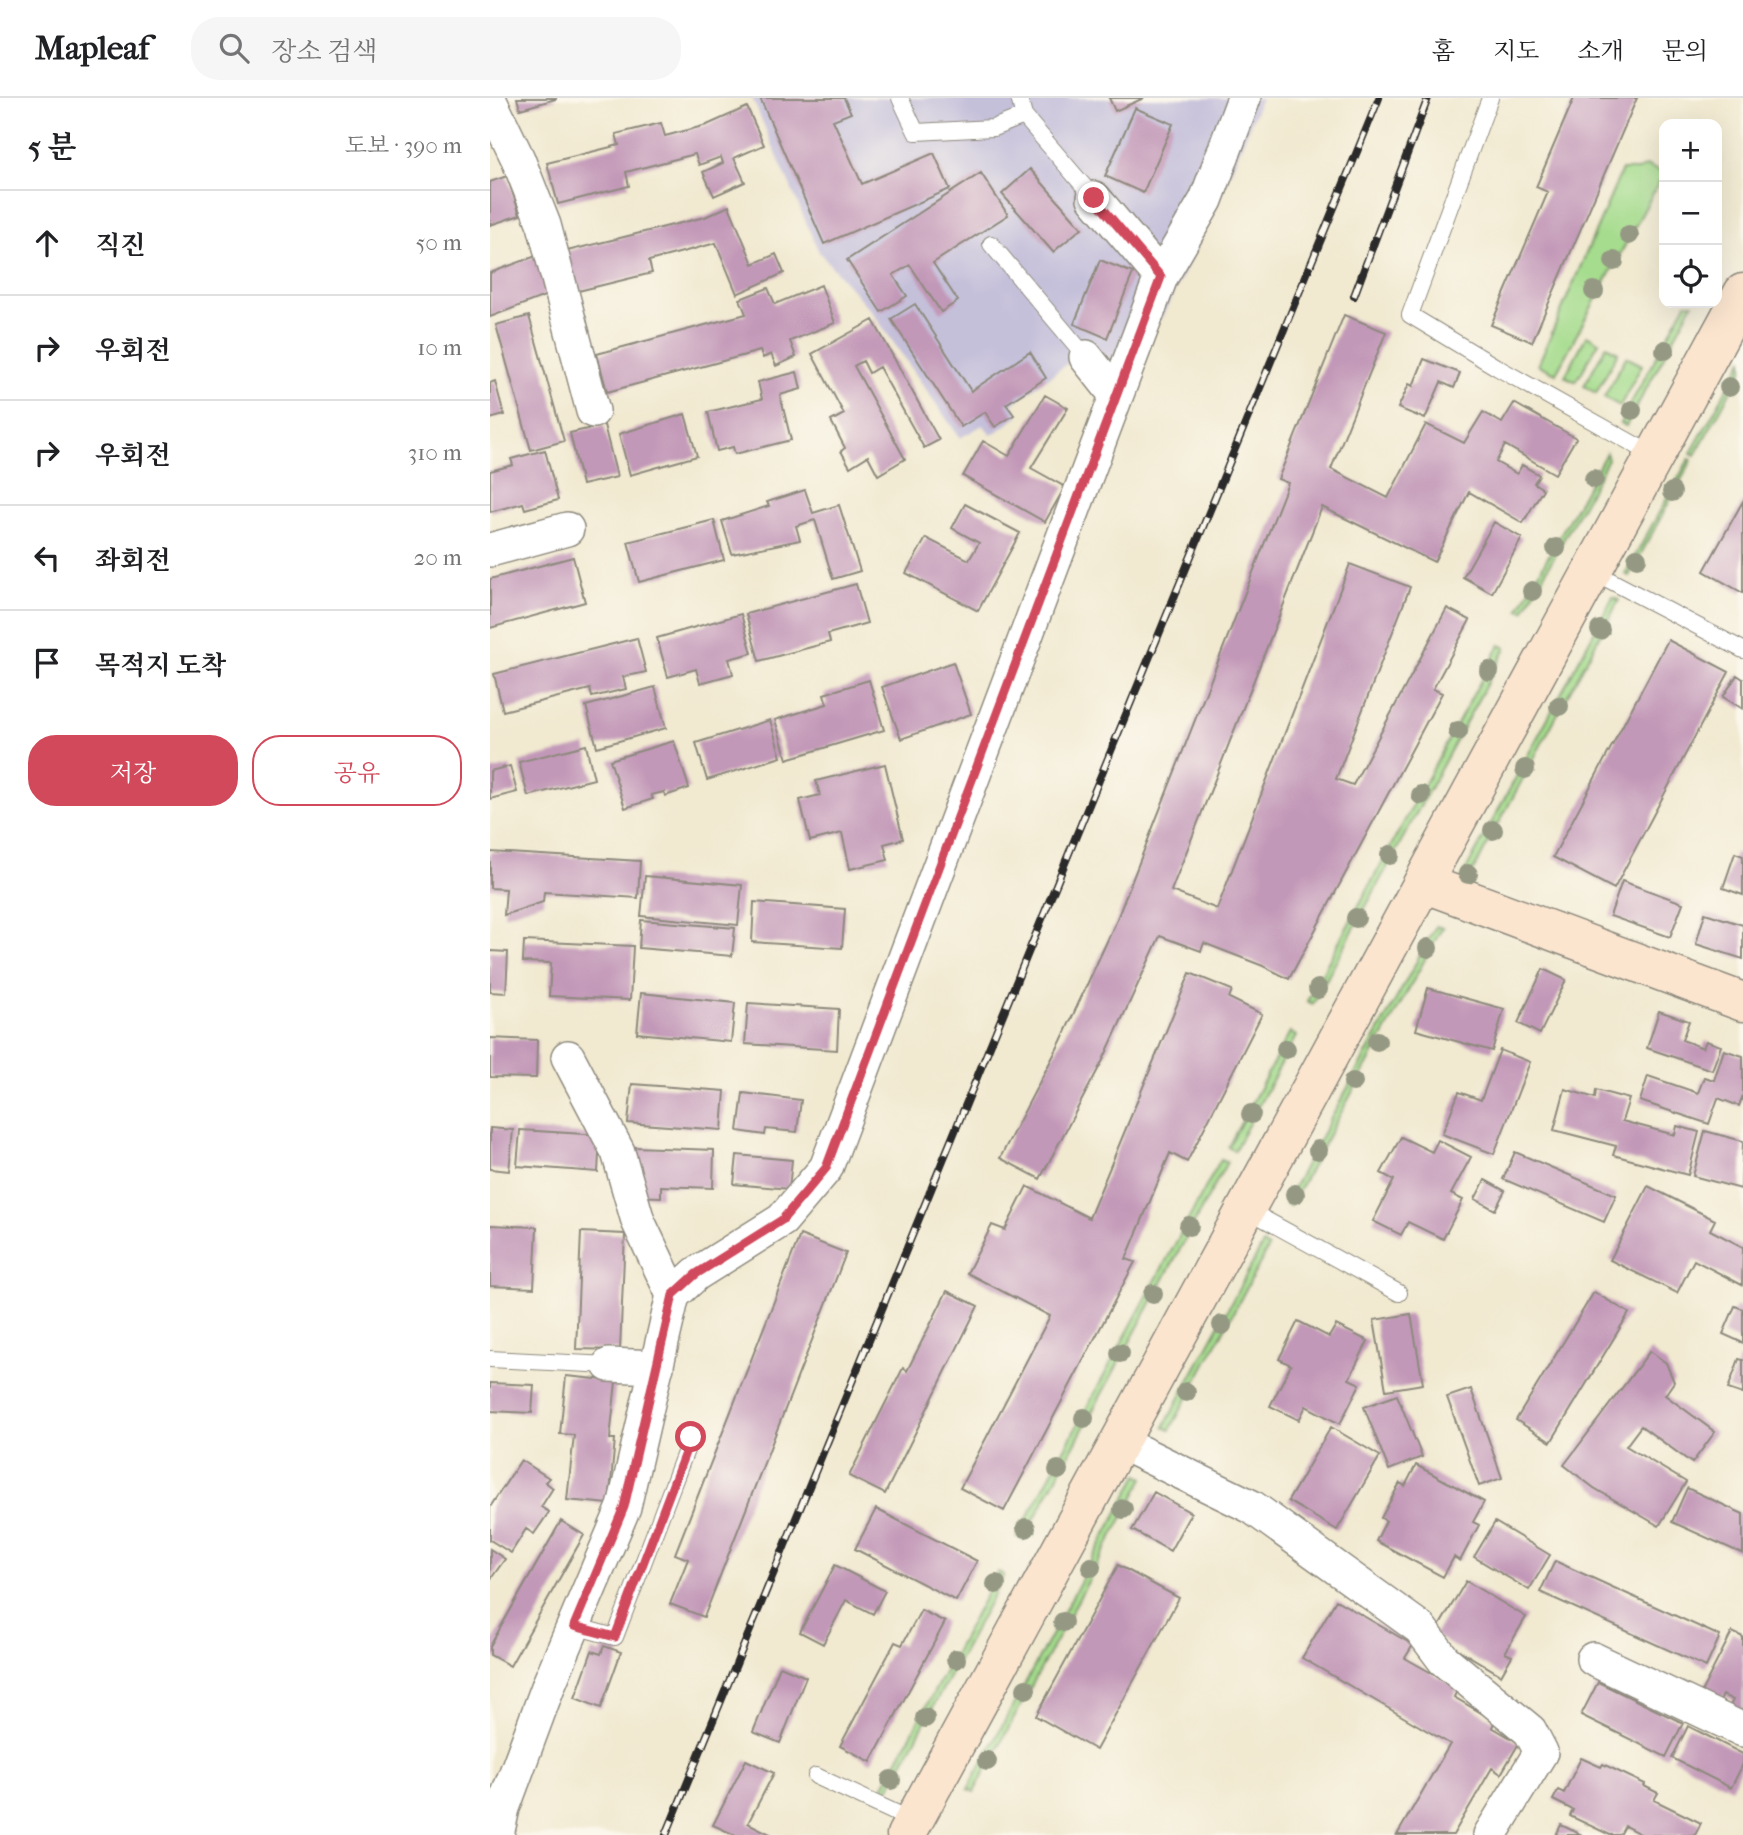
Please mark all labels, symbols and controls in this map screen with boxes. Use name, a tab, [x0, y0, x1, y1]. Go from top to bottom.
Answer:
search box	[191, 17, 681, 80]
text: Mapleaf	[35, 29, 149, 68]
icon: search	[215, 29, 253, 67]
text: 장소 검색	[271, 36, 377, 67]
text: 홈	[1432, 37, 1455, 65]
text: 지도	[1493, 37, 1539, 65]
text: 소개	[1577, 37, 1624, 65]
text: 문의	[1662, 37, 1708, 65]
map controls	[1659, 119, 1722, 308]
button: +	[1659, 119, 1722, 182]
text: 5 분	[28, 130, 76, 165]
text: 도보 · 390 m	[345, 132, 462, 159]
route end	[1078, 182, 1109, 213]
button: −	[1659, 182, 1722, 245]
icon: ahead	[28, 224, 66, 262]
text: 50 m	[415, 229, 462, 256]
text: 직진	[95, 230, 145, 261]
button: locate	[1659, 245, 1722, 308]
icon: right	[28, 329, 66, 367]
text: 10 m	[417, 334, 462, 361]
text: 우회전	[95, 335, 170, 366]
icon: right	[28, 434, 66, 472]
text: 310 m	[408, 439, 462, 466]
text: 우회전	[95, 440, 170, 471]
icon: left	[28, 539, 66, 577]
text: 20 m	[413, 544, 462, 571]
text: 좌회전	[95, 545, 170, 576]
icon: arrive	[28, 644, 66, 682]
text: 목적지 도착	[95, 650, 226, 681]
button: 저장	[28, 735, 238, 806]
button: 공유	[252, 735, 462, 806]
route start	[675, 1421, 706, 1452]

